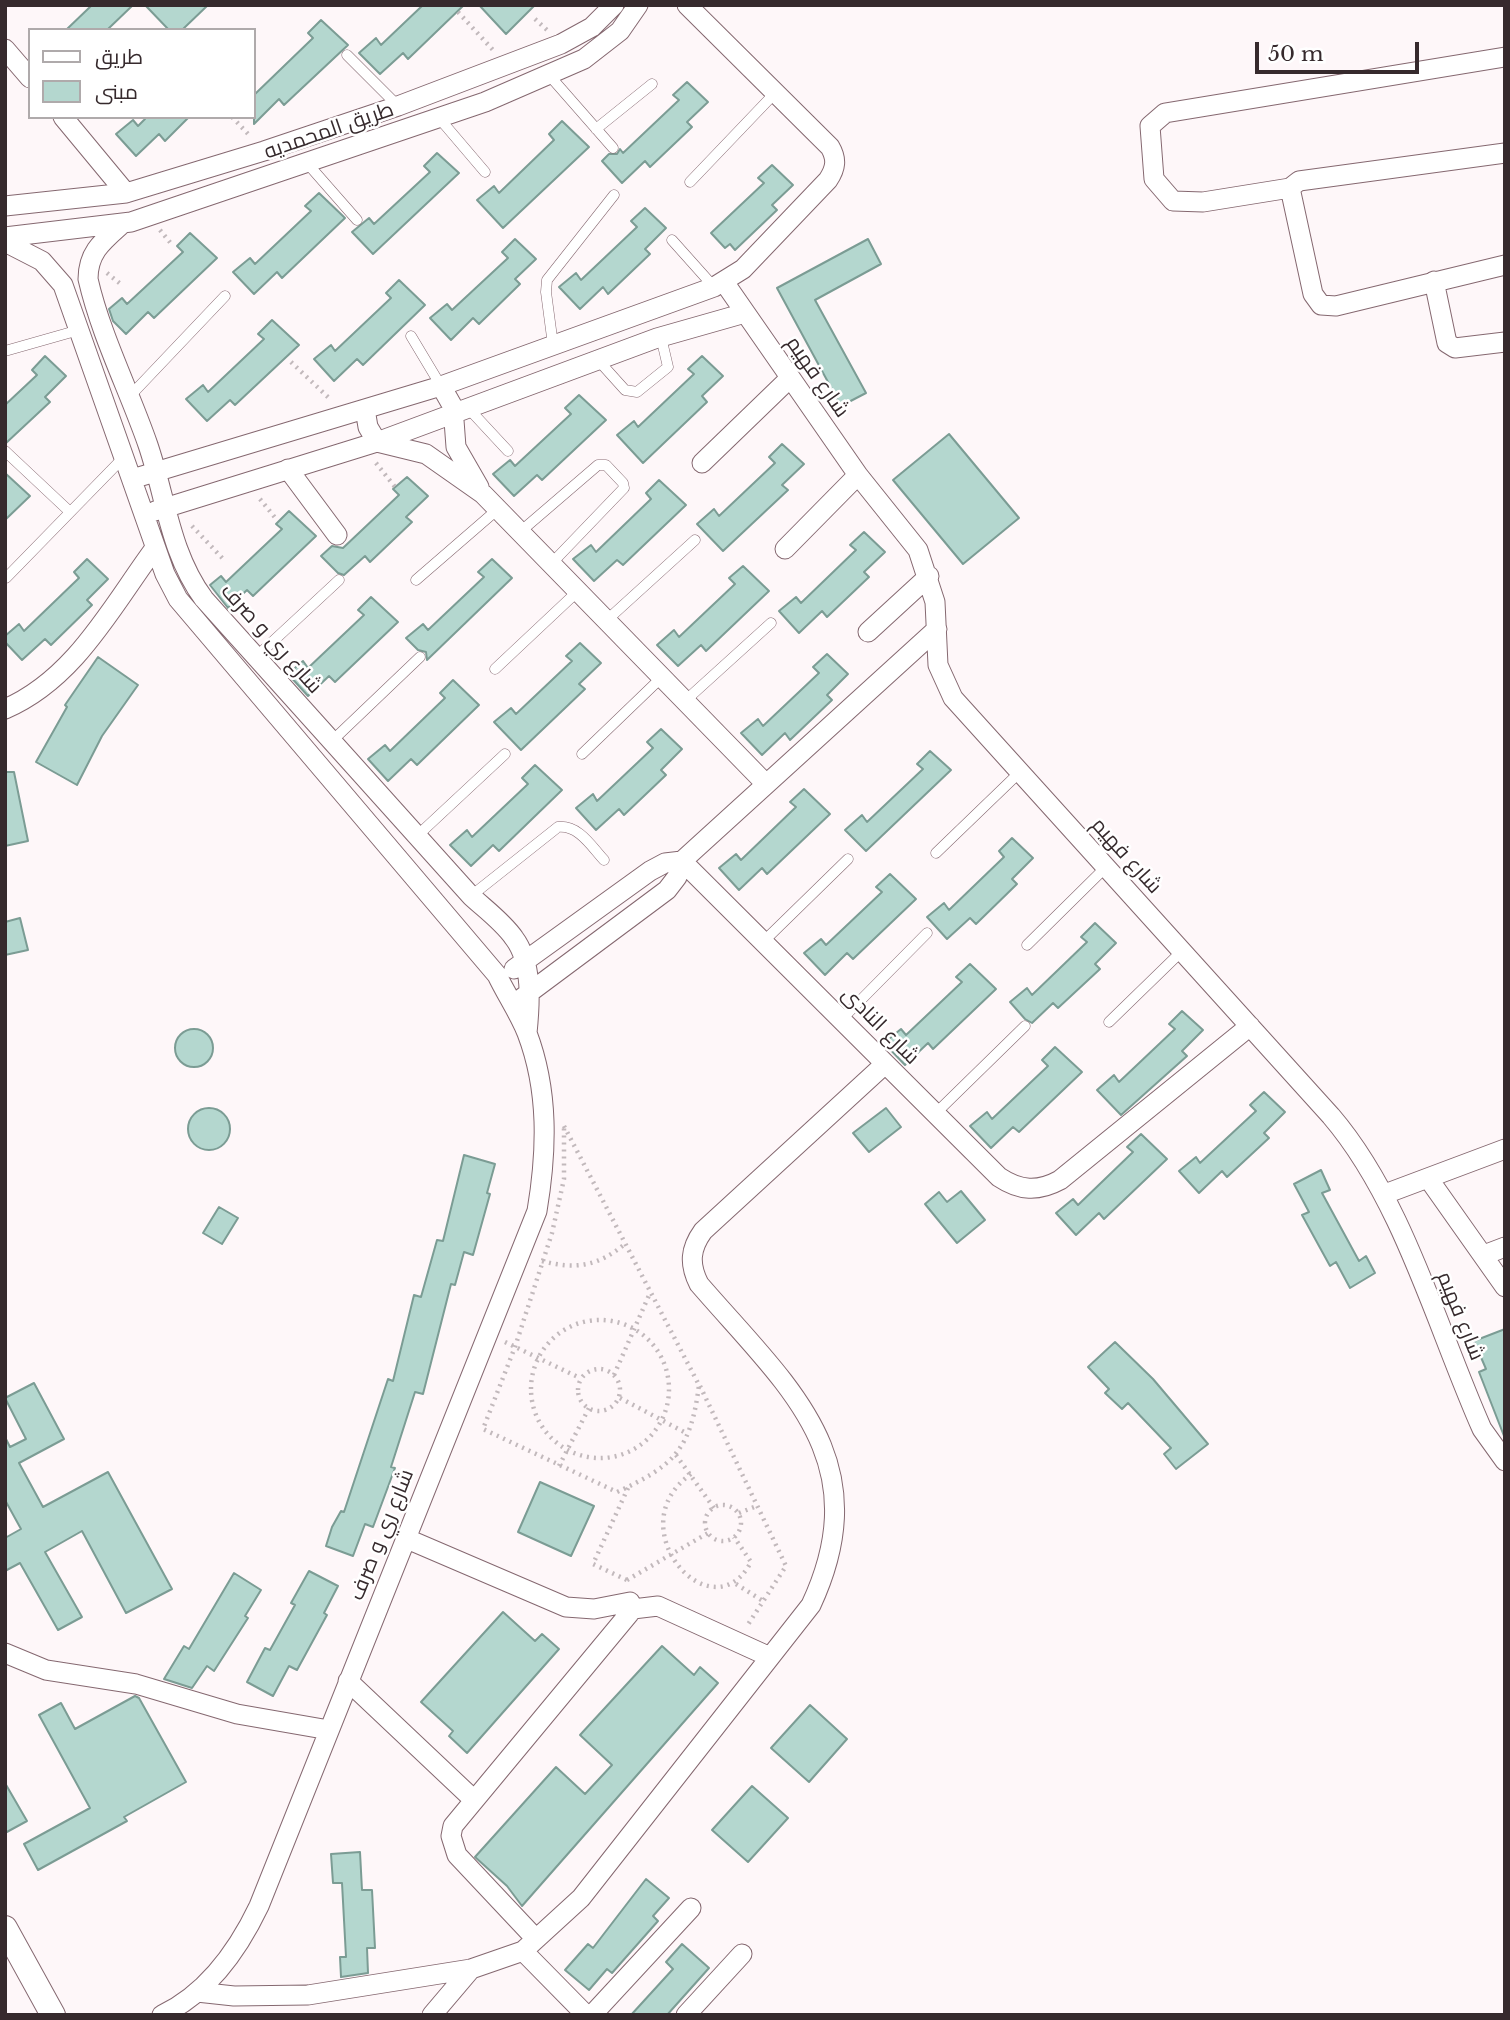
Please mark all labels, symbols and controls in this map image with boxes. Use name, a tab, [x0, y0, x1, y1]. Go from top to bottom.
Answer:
legend	[28, 28, 256, 119]
scale bar	[1258, 28, 1422, 72]
text: 50 m	[1268, 41, 1323, 67]
text: طريق	[95, 44, 143, 70]
text: مبنى	[95, 79, 138, 105]
street label: طريق المحمديه	[261, 97, 397, 165]
street label: شارع فهيم	[780, 332, 854, 422]
street label: شارع ري و صرف	[215, 579, 327, 699]
street label: شارع فهيم	[1085, 813, 1167, 899]
street label: شارع النادى	[836, 982, 924, 1070]
street label: شارع فهيم	[1431, 1268, 1489, 1364]
street label: شارع ري و صرف	[344, 1466, 420, 1604]

